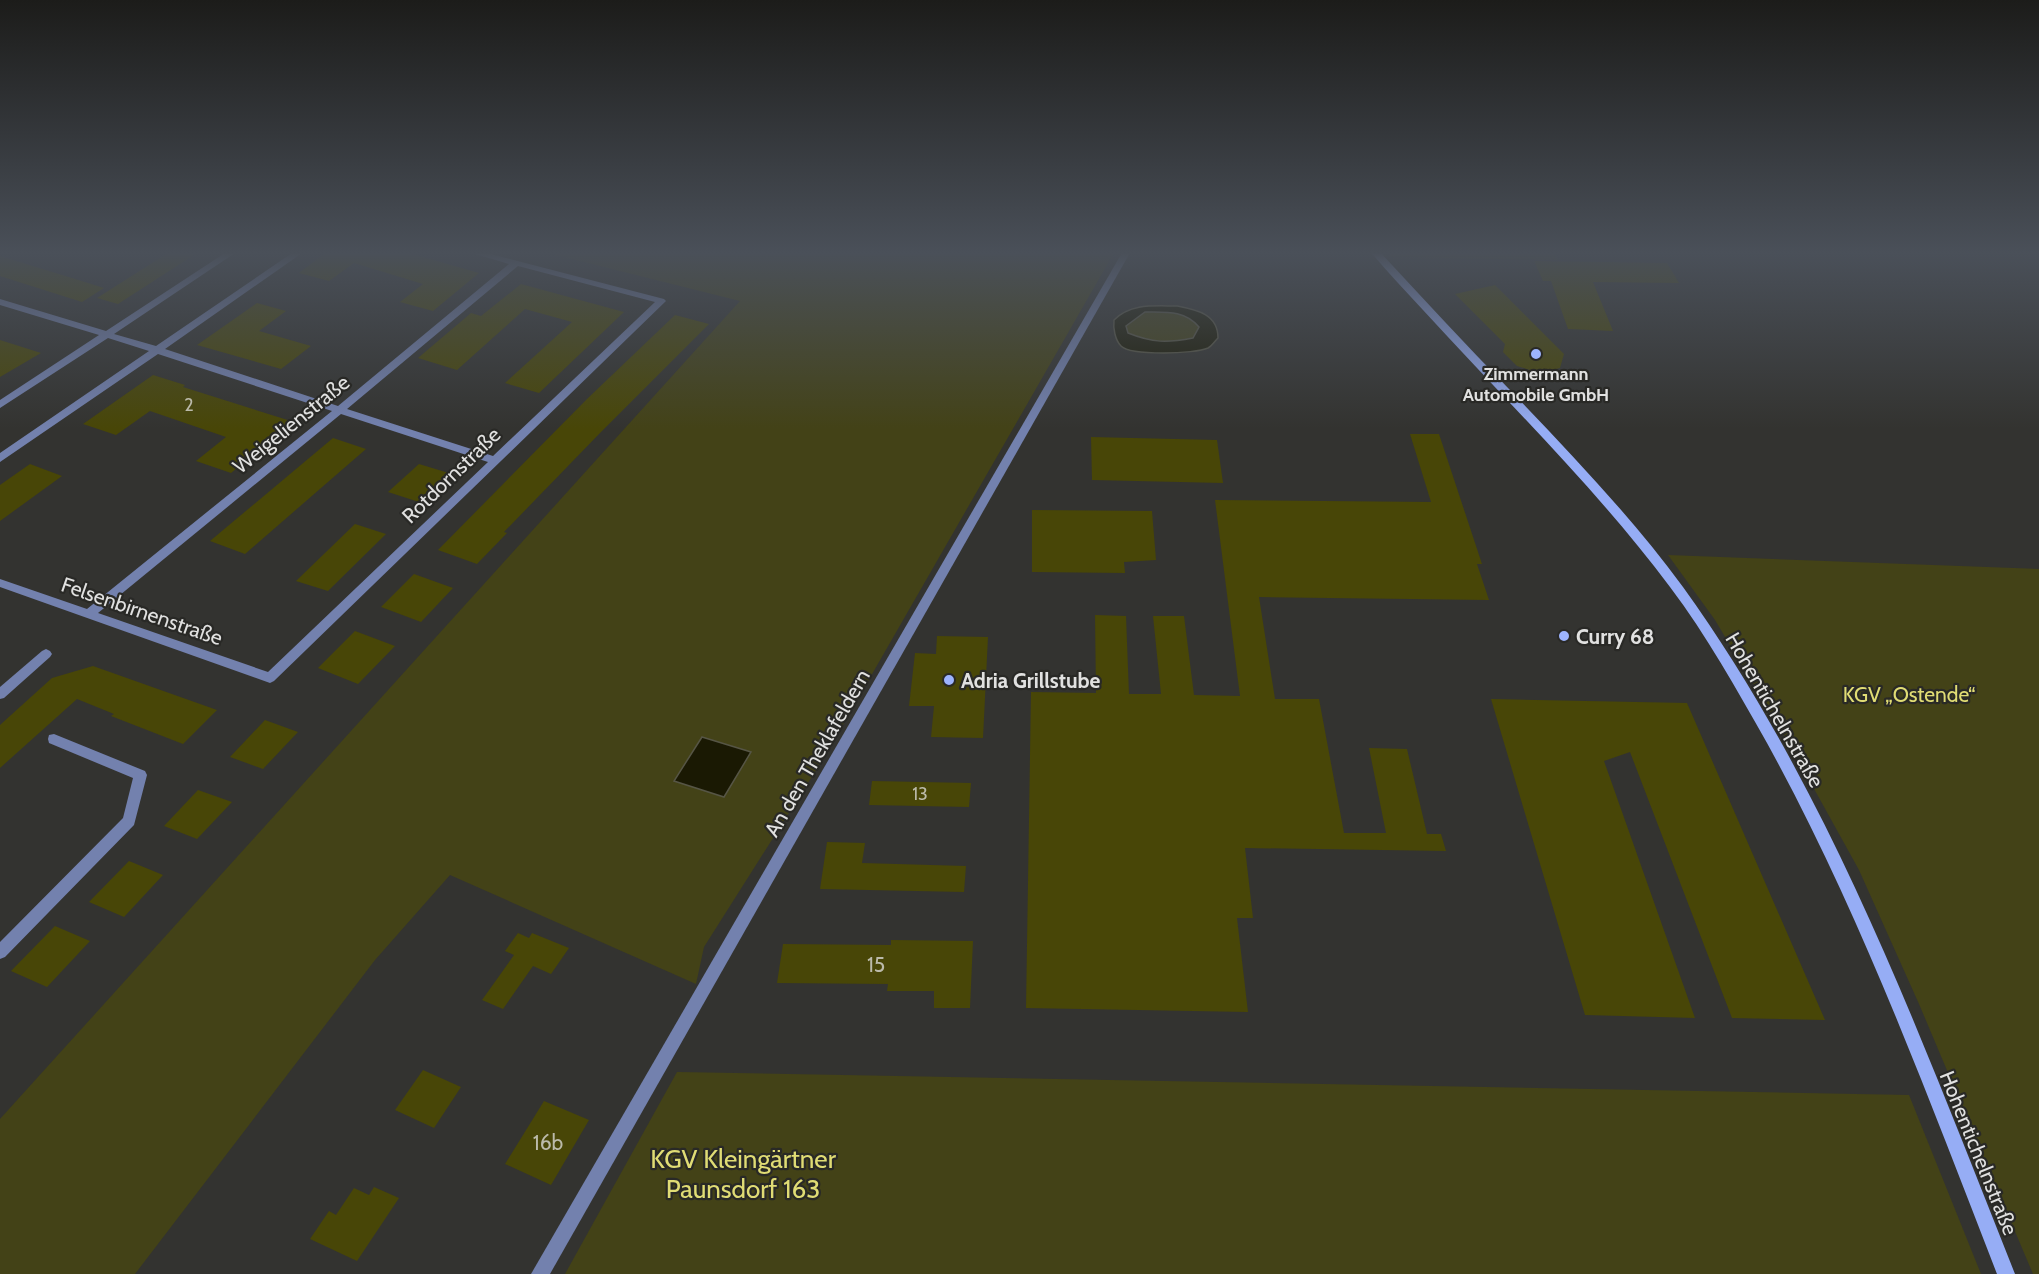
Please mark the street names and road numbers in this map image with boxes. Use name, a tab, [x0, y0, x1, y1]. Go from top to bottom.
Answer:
street label: Weigelienstraße	[228, 369, 354, 479]
street label: Rotdornstraße	[397, 422, 506, 528]
street label: Felsenbirnenstraße	[58, 572, 226, 650]
street label: Hohentichelnstraße	[1720, 628, 1830, 792]
street label: An den Theklafeldern	[759, 665, 875, 841]
street label: Hohentichelnstraße	[1935, 1067, 2023, 1239]

